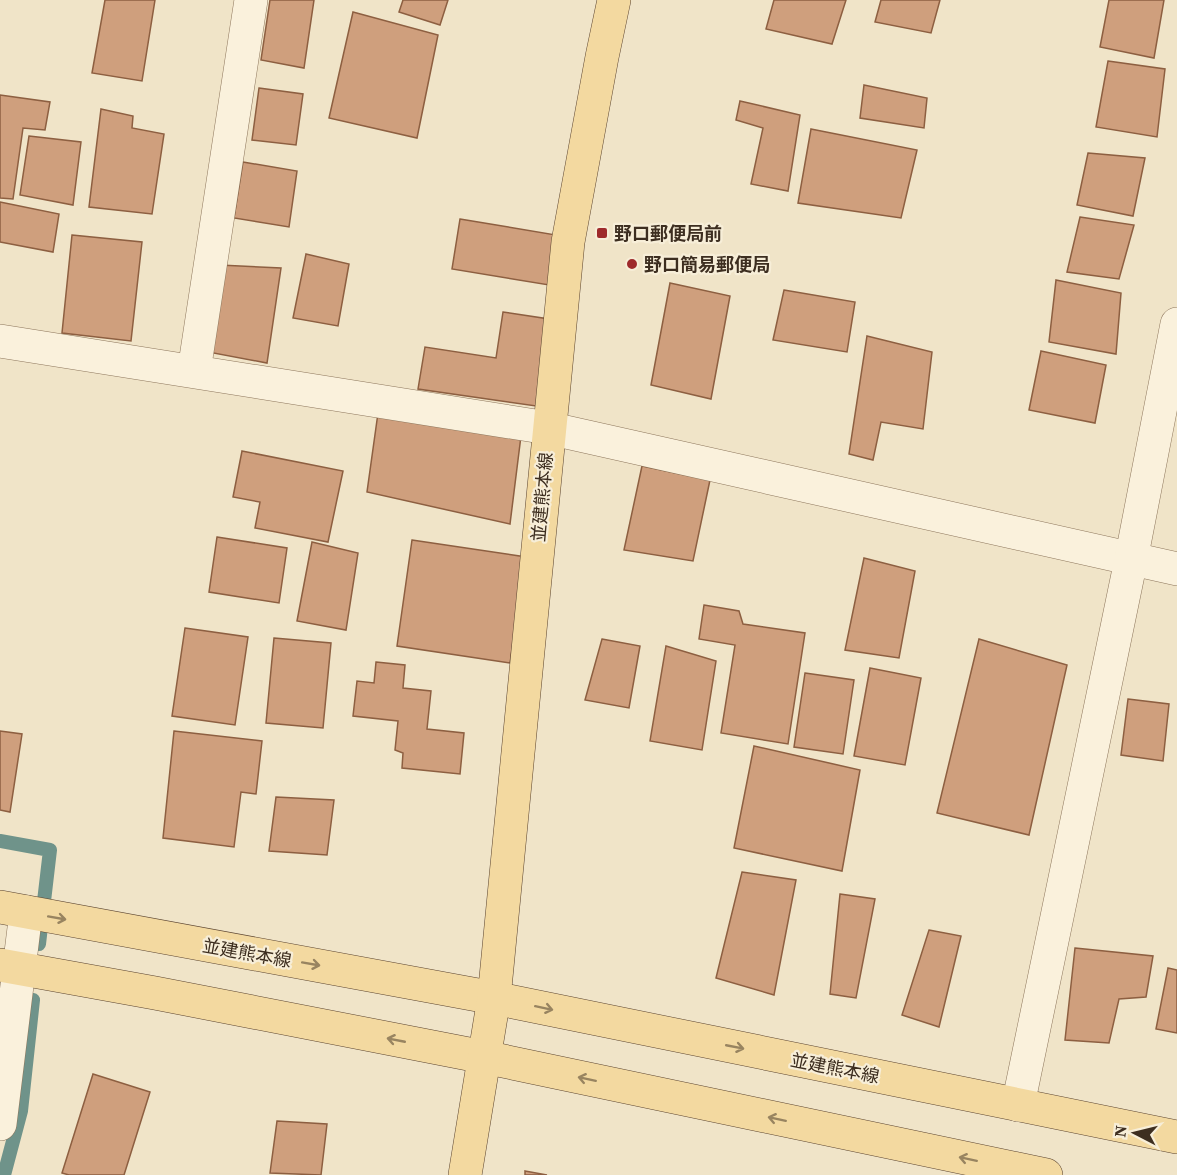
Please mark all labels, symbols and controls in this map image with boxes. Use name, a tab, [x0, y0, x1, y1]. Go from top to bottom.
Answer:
place label: 野口郵便局前	[614, 221, 722, 246]
marker: 野口郵便局前	[595, 226, 609, 240]
place label: 野口簡易郵便局	[644, 252, 770, 277]
marker: 野口簡易郵便局	[625, 257, 639, 271]
street label: 並建熊本線	[526, 451, 558, 543]
one-way arrow	[47, 913, 67, 924]
street label: 並建熊本線	[201, 933, 293, 973]
one-way arrow	[301, 959, 321, 970]
one-way arrow	[534, 1003, 553, 1015]
one-way arrow	[386, 1034, 406, 1045]
one-way arrow	[725, 1042, 744, 1053]
street label: 並建熊本線	[788, 1047, 882, 1089]
one-way arrow	[577, 1072, 596, 1084]
north arrow	[1105, 1103, 1165, 1163]
one-way arrow	[768, 1113, 788, 1124]
text: N	[1108, 1124, 1132, 1138]
one-way arrow	[959, 1153, 979, 1164]

